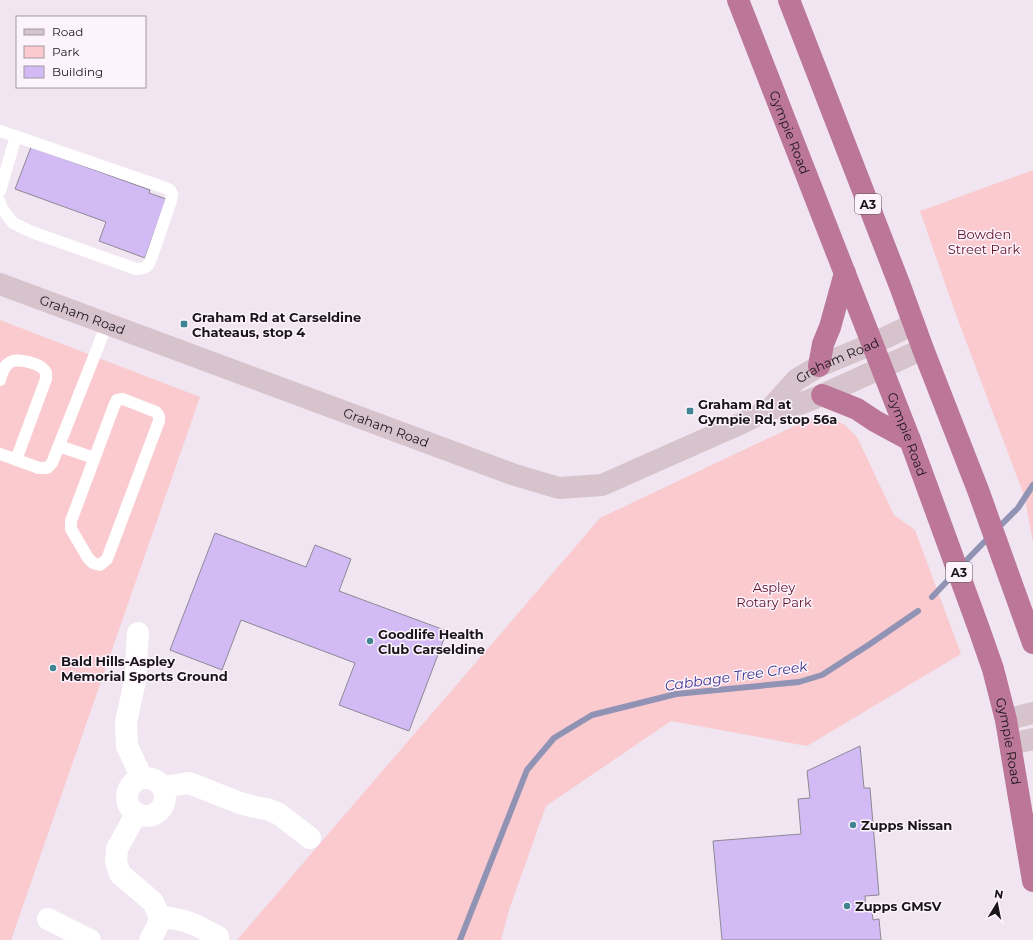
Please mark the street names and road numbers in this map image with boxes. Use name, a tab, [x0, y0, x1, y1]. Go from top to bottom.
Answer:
street label: Gympie Road	[766, 88, 813, 176]
road number: A3	[855, 194, 881, 214]
street label: Graham Road	[37, 291, 128, 338]
street label: Graham Road	[793, 334, 882, 386]
street label: Gympie Road	[884, 390, 930, 478]
street label: Graham Road	[341, 404, 431, 450]
road number: A3	[946, 562, 972, 582]
street label: Gympie Road	[993, 696, 1025, 786]

